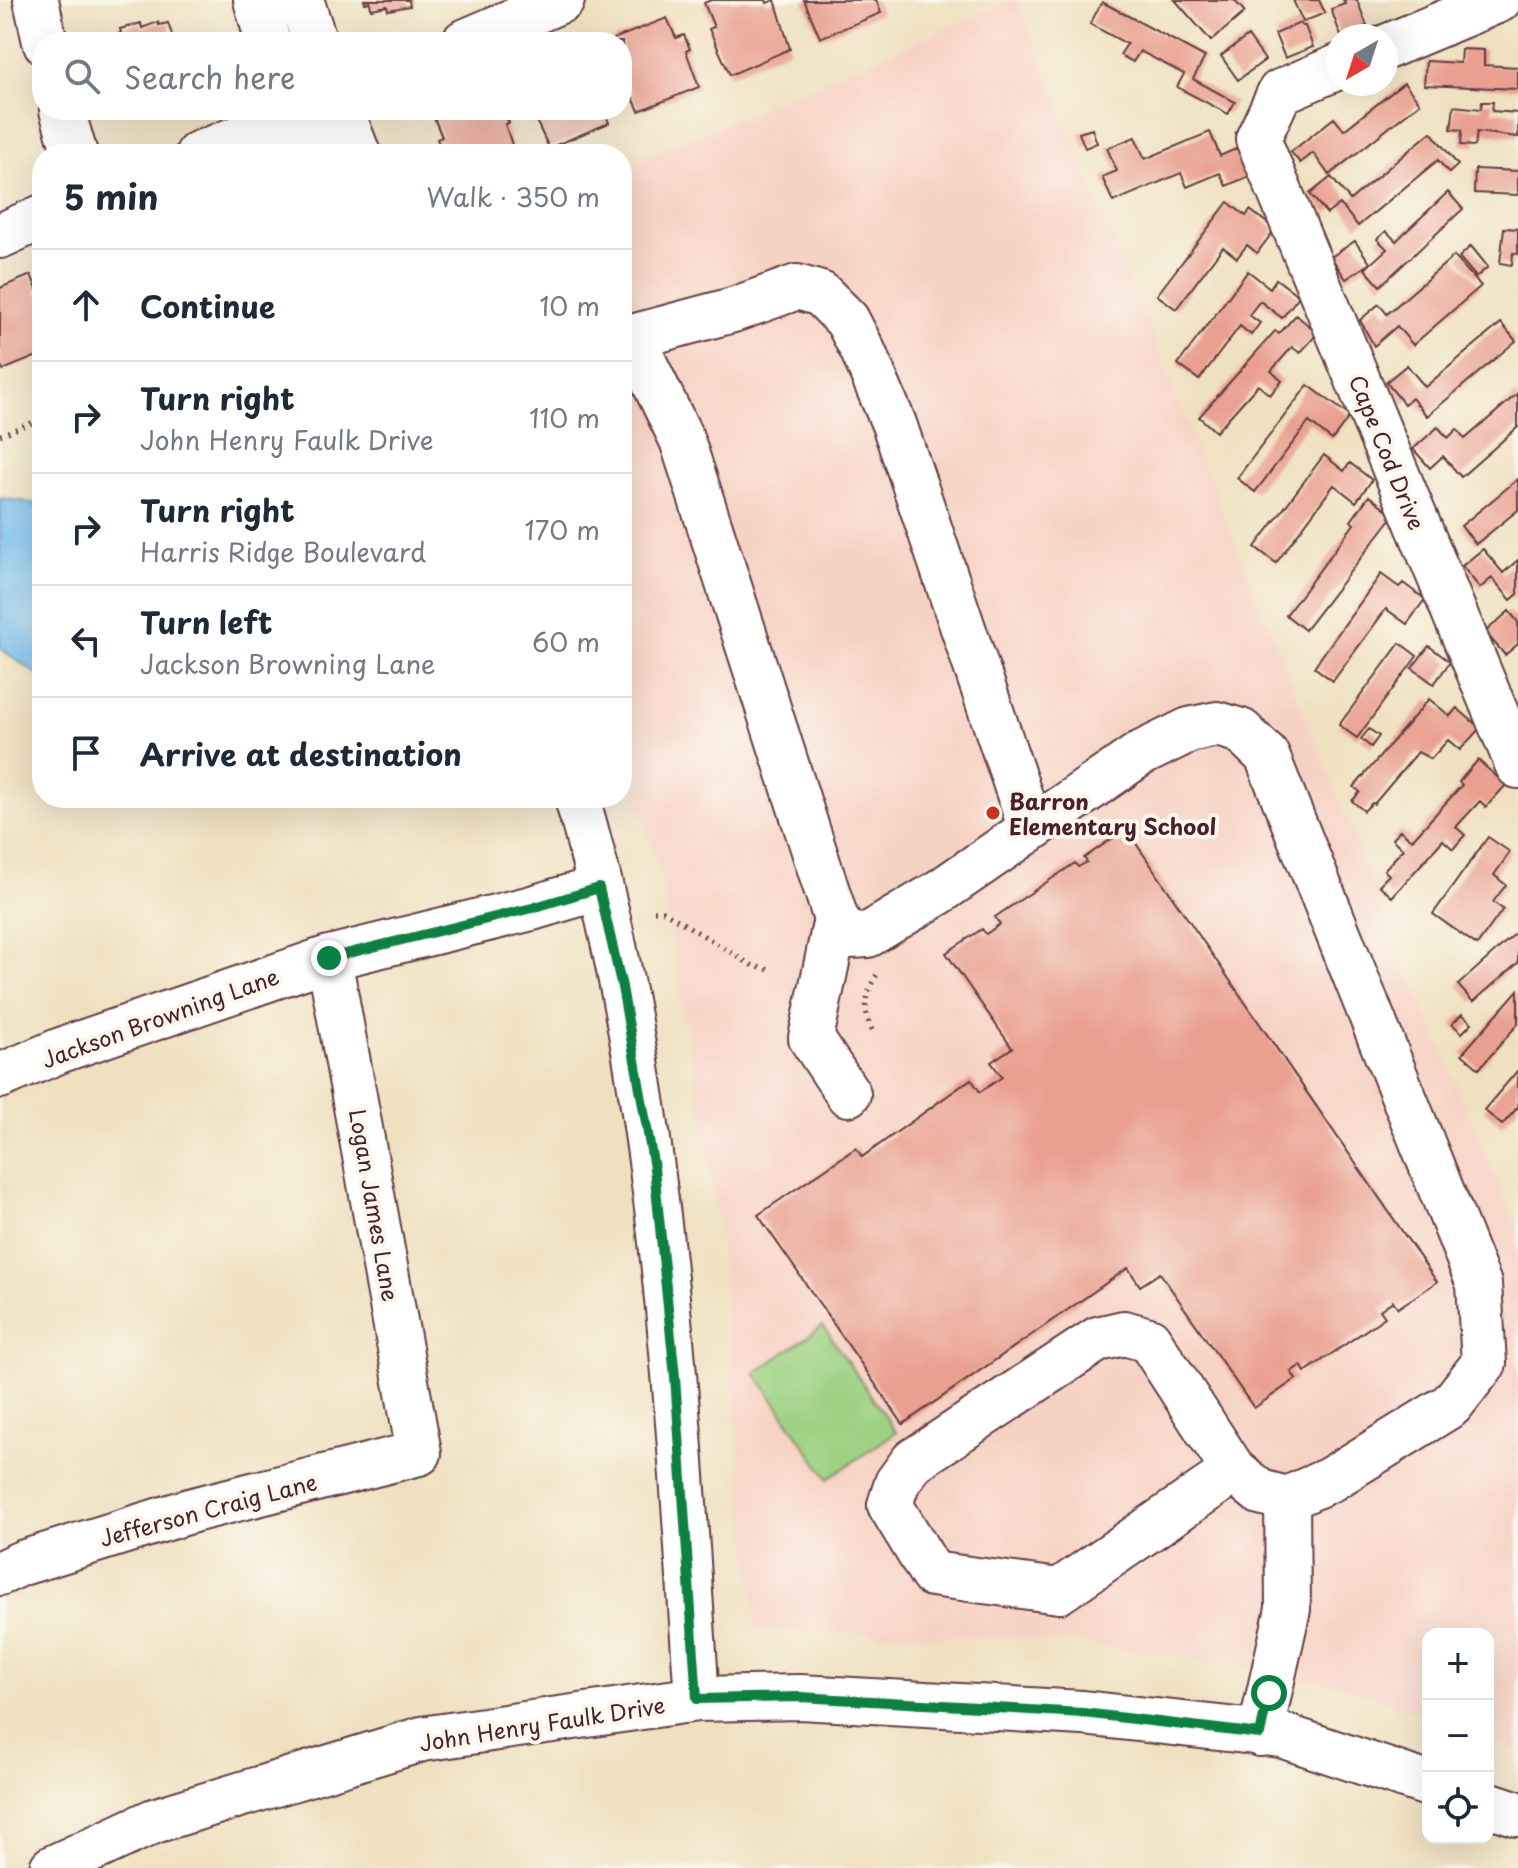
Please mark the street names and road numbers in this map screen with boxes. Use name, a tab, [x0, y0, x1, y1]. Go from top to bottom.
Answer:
street label: Cape Cod Drive	[1342, 370, 1434, 534]
street label: Jackson Browning Lane	[37, 959, 283, 1075]
street label: Logan James Lane	[342, 1106, 408, 1304]
street label: Jefferson Craig Lane	[96, 1464, 320, 1554]
street label: John Henry Faulk Drive	[417, 1687, 667, 1759]

